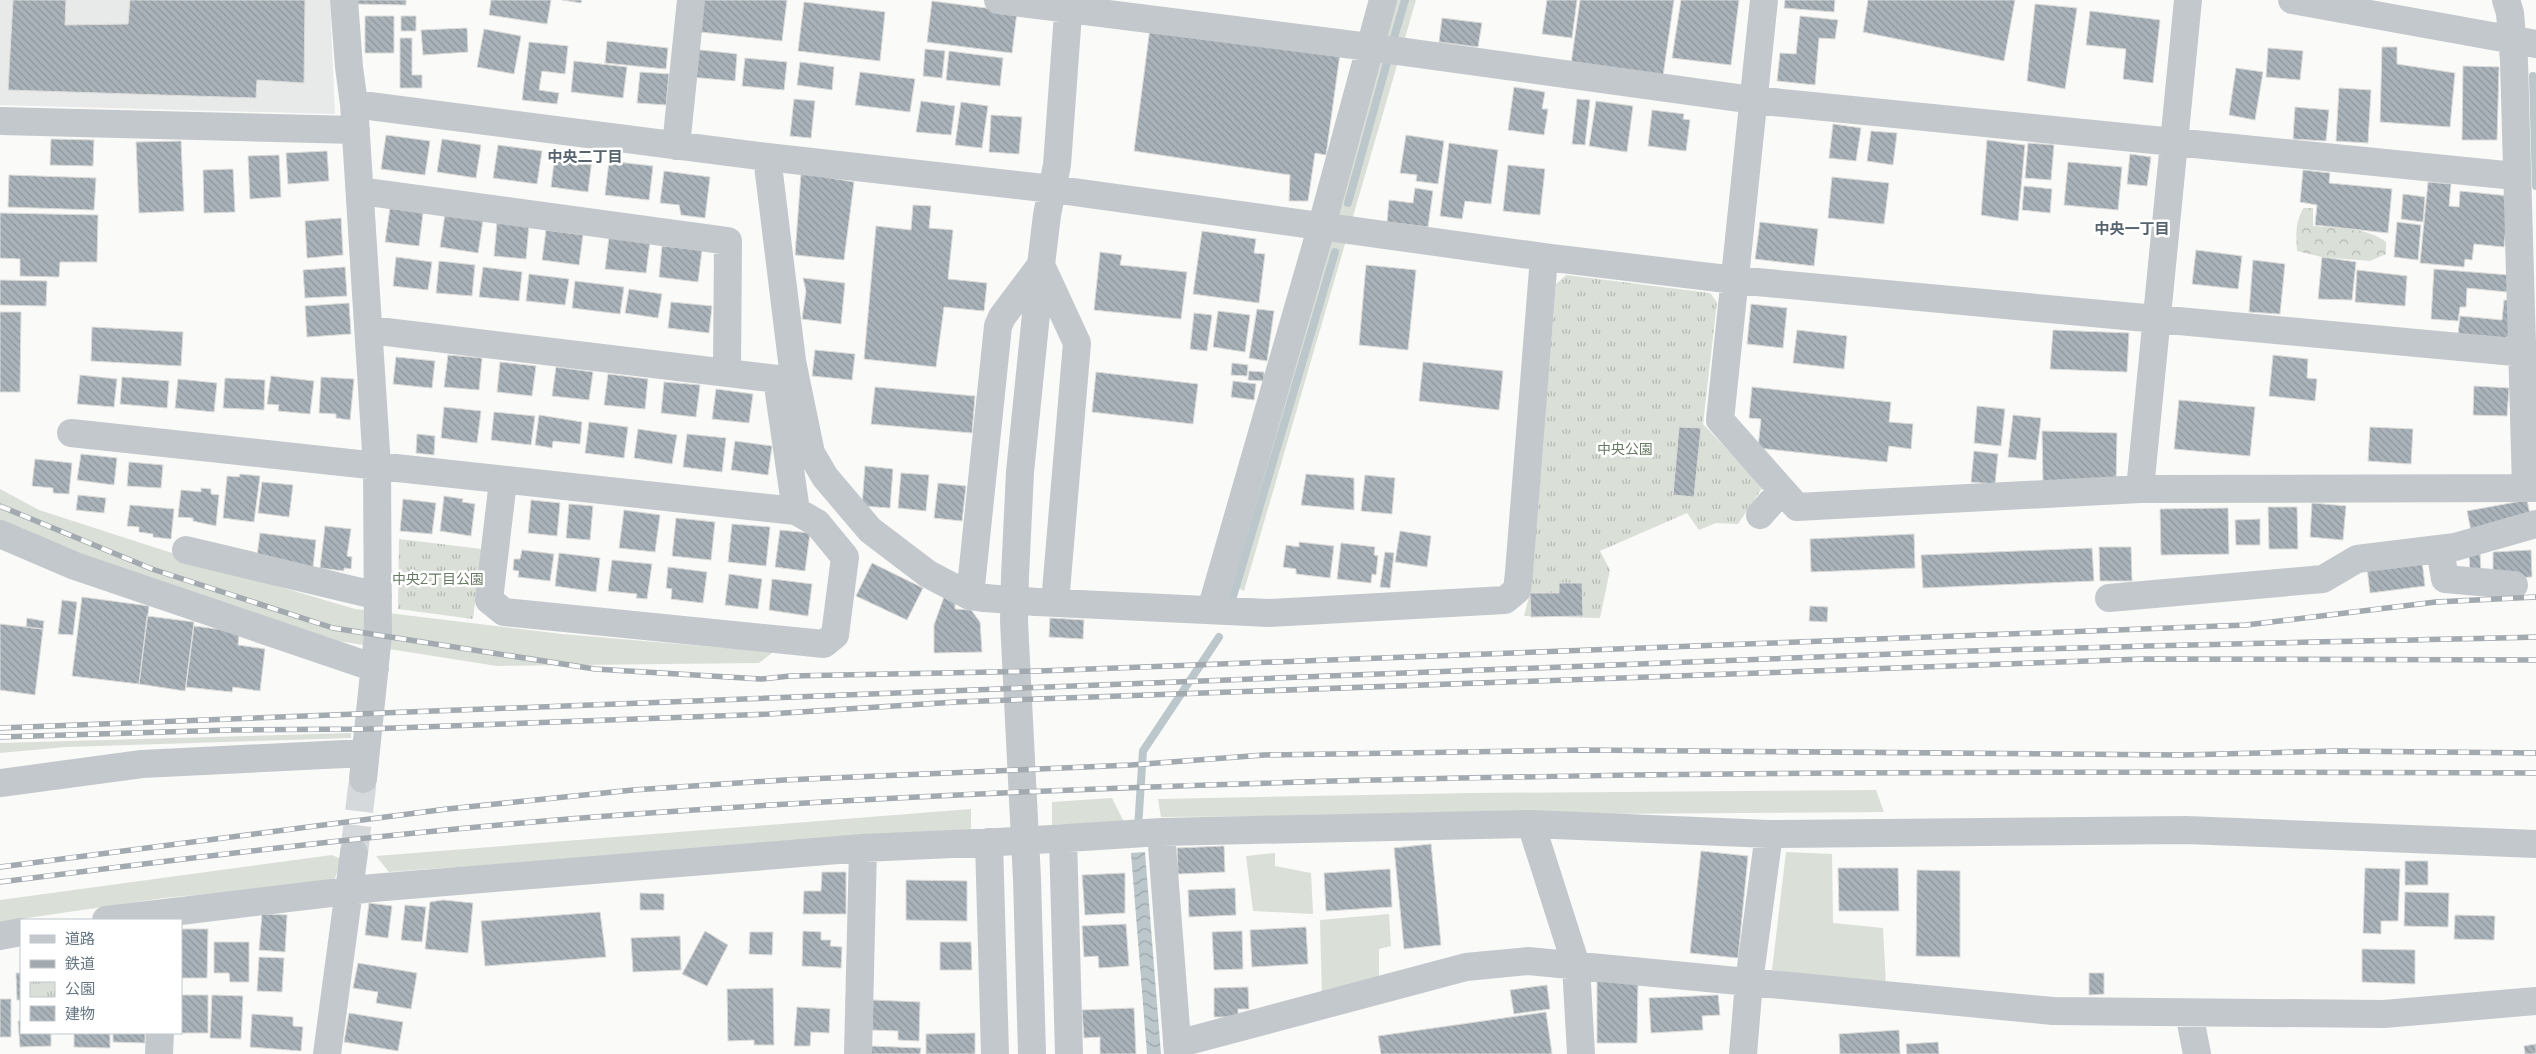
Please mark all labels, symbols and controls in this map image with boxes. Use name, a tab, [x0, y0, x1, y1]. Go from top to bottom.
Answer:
district label: 中央二丁目	[547, 147, 623, 166]
district label: 中央一丁目	[2094, 219, 2170, 238]
park label: 中央公園	[1597, 440, 1653, 458]
park label: 中央2丁目公園	[392, 570, 484, 588]
legend	[20, 919, 182, 1034]
text: 道路	[65, 929, 95, 948]
text: 鉄道	[65, 954, 95, 973]
text: 公園	[65, 979, 95, 998]
text: 建物	[65, 1004, 95, 1023]

